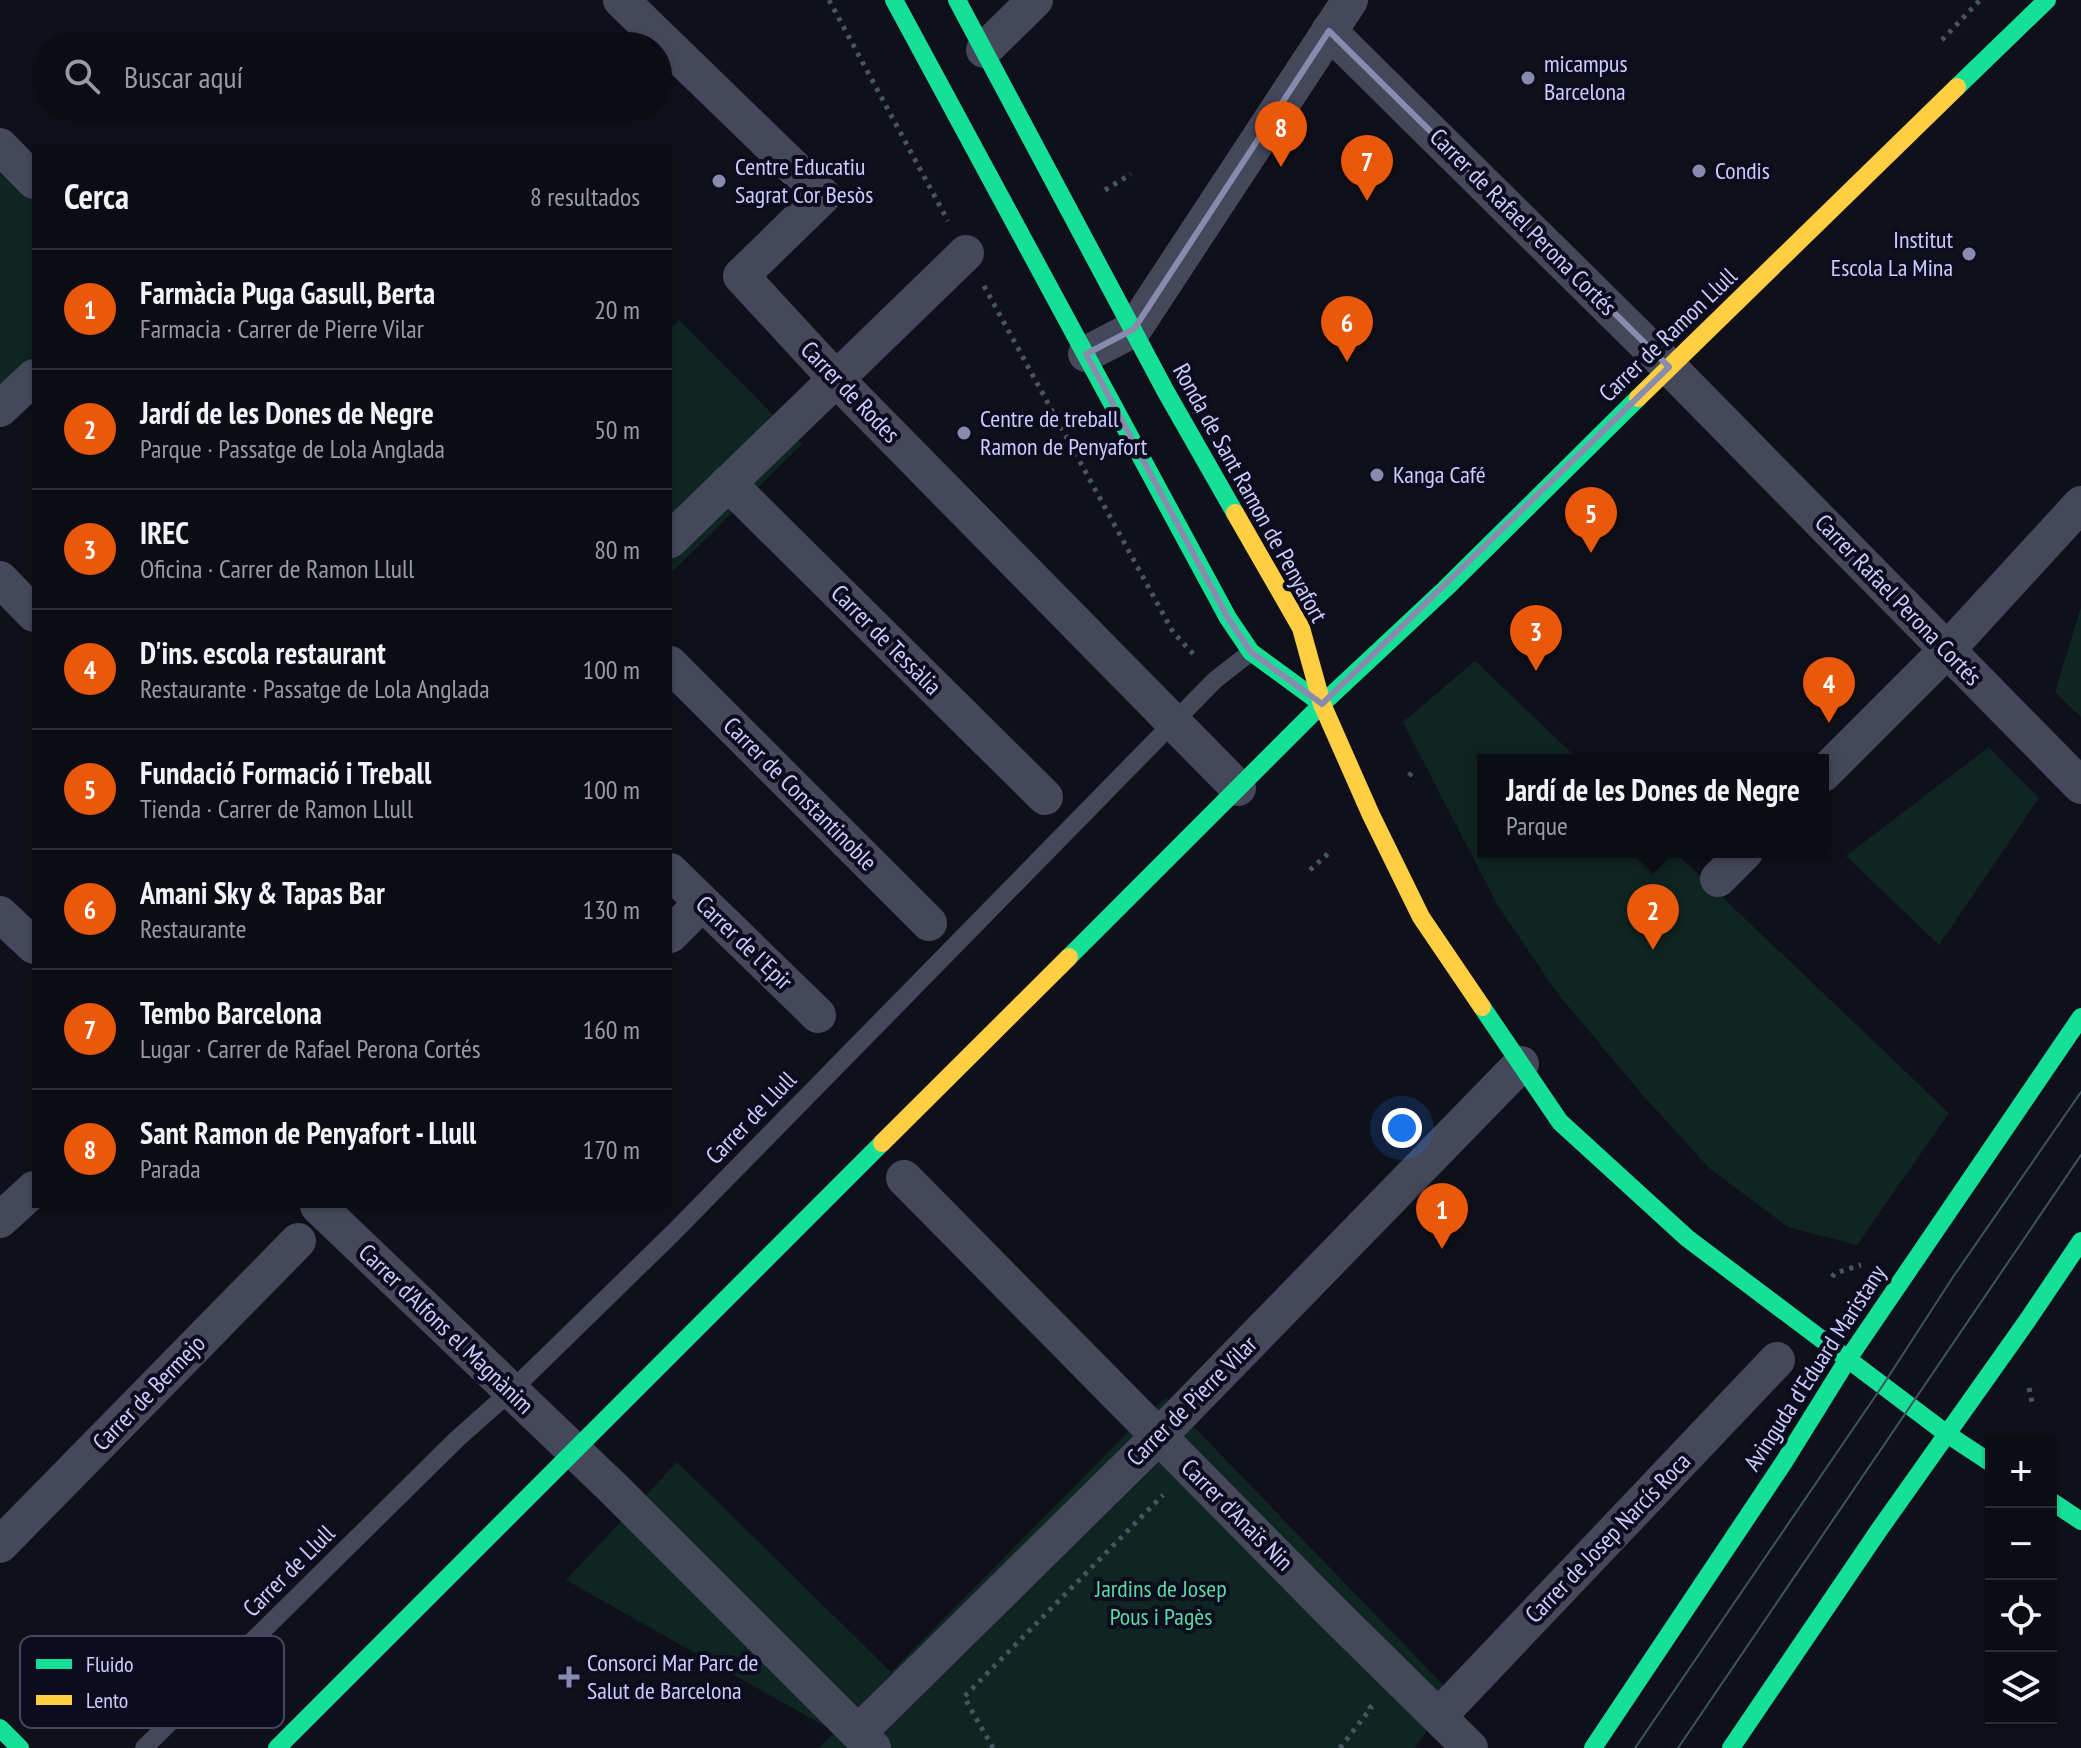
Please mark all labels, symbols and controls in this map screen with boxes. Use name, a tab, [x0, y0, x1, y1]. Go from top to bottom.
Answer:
search box	[32, 32, 672, 120]
place label: micampus Barcelona	[1544, 48, 1628, 107]
icon: search	[60, 54, 104, 98]
text: Buscar aquí	[124, 57, 243, 96]
marker: micampus Barcelona	[1519, 69, 1537, 87]
pin: 8	[1255, 101, 1307, 167]
street label: Carrer de Rafael Perona Cortés	[1423, 121, 1624, 322]
pin: 7	[1341, 135, 1393, 201]
place label: Centre Educatiu Sagrat Cor Besòs	[735, 151, 873, 210]
place label: Condis	[1715, 155, 1770, 186]
marker: Condis	[1690, 162, 1708, 180]
marker: Centre Educatiu Sagrat Cor Besòs	[710, 172, 728, 190]
text: Cerca	[64, 174, 129, 218]
text: 8 resultados	[530, 180, 640, 213]
place label: Institut Escola La Mina	[1831, 224, 1953, 283]
marker: Institut Escola La Mina	[1960, 245, 1978, 263]
street label: Carrer de Ramon Llull	[1592, 261, 1744, 408]
text: Farmàcia Puga Gasull, Berta	[140, 273, 435, 312]
text: 1	[84, 293, 96, 326]
text: 20 m	[594, 293, 640, 326]
pin: 6	[1321, 296, 1373, 362]
text: Farmacia · Carrer de Pierre Vilar	[140, 312, 424, 345]
street label: Carrer de Rodes	[794, 334, 907, 449]
street label: Ronda de Sant Ramon de Penyafort	[1166, 358, 1335, 628]
text: Jardí de les Dones de Negre	[140, 393, 434, 432]
place label: Centre de treball Ramon de Penyafort	[980, 403, 1148, 462]
text: 2	[84, 413, 96, 446]
text: 50 m	[594, 413, 640, 446]
marker: Centre de treball Ramon de Penyafort	[955, 424, 973, 442]
text: Parque · Passatge de Lola Anglada	[140, 432, 445, 465]
place label: Kanga Café	[1393, 459, 1486, 490]
marker: Kanga Café	[1368, 466, 1386, 484]
pin: 5	[1565, 487, 1617, 553]
street label: Carrer Rafael Perona Cortés	[1808, 507, 1988, 692]
text: IREC	[140, 513, 189, 552]
text: 3	[84, 533, 96, 566]
text: 80 m	[594, 533, 640, 566]
text: Oficina · Carrer de Ramon Llull	[140, 552, 414, 585]
street label: Carrer de Tessàlia	[824, 578, 948, 702]
pin: 3	[1510, 605, 1562, 671]
text: D'ins. escola restaurant	[140, 633, 386, 672]
text: 4	[84, 653, 96, 686]
text: 100 m	[582, 653, 640, 686]
pin: 4	[1803, 657, 1855, 723]
text: Restaurante · Passatge de Lola Anglada	[140, 672, 490, 705]
street label: Carrer de Constantinoble	[717, 710, 884, 877]
text: Fundació Formació i Treball	[140, 753, 431, 792]
popup	[1477, 754, 1829, 858]
text: Jardí de les Dones de Negre	[1506, 770, 1800, 809]
text: 5	[84, 773, 96, 806]
text: 100 m	[582, 773, 640, 806]
text: Tienda · Carrer de Ramon Llull	[140, 792, 413, 825]
text: Parque	[1506, 809, 1568, 842]
text: Amani Sky & Tapas Bar	[140, 873, 385, 912]
pin: 2	[1627, 884, 1679, 950]
street label: Carrer de l'Epir	[689, 889, 800, 997]
text: 6	[84, 893, 96, 926]
text: 130 m	[582, 893, 640, 926]
text: Restaurante	[140, 912, 246, 945]
text: Tembo Barcelona	[140, 993, 322, 1032]
text: 7	[84, 1013, 96, 1046]
text: 160 m	[582, 1013, 640, 1046]
text: Lugar · Carrer de Rafael Perona Cortés	[140, 1032, 480, 1065]
street label: Carrer de Llull	[699, 1064, 803, 1171]
your location	[1382, 1108, 1422, 1148]
text: Sant Ramon de Penyafort - Llull	[140, 1113, 476, 1152]
text: 8	[84, 1133, 96, 1166]
text: 170 m	[582, 1133, 640, 1166]
text: Parada	[140, 1152, 201, 1185]
pin: 1	[1416, 1183, 1468, 1249]
street label: Carrer d'Alfons el Magnànim	[352, 1237, 540, 1420]
street label: Avinguda d'Eduard Maristany	[1736, 1259, 1893, 1477]
street label: Carrer de Bermejo	[86, 1328, 212, 1457]
street label: Carrer de Pierre Vilar	[1120, 1329, 1264, 1472]
map controls	[1985, 1436, 2057, 1724]
button: +	[1985, 1436, 2057, 1508]
street label: Carrer de Josep Narcís Roca	[1518, 1446, 1697, 1629]
street label: Carrer d'Anaïs Nin	[1175, 1452, 1300, 1577]
button: −	[1985, 1508, 2057, 1580]
street label: Carrer de Llull	[236, 1518, 341, 1623]
park label: Jardins de Josep Pous i Pagès	[1094, 1573, 1227, 1632]
button: locate	[1985, 1580, 2057, 1652]
legend	[20, 1636, 284, 1728]
place label: Consorci Mar Parc de Salut de Barcelona	[587, 1647, 759, 1706]
text: Fluido	[86, 1650, 134, 1678]
button: layers	[1985, 1652, 2057, 1724]
marker: Consorci Mar Parc de Salut de Barcelona	[558, 1666, 580, 1688]
text: Lento	[86, 1686, 128, 1714]

